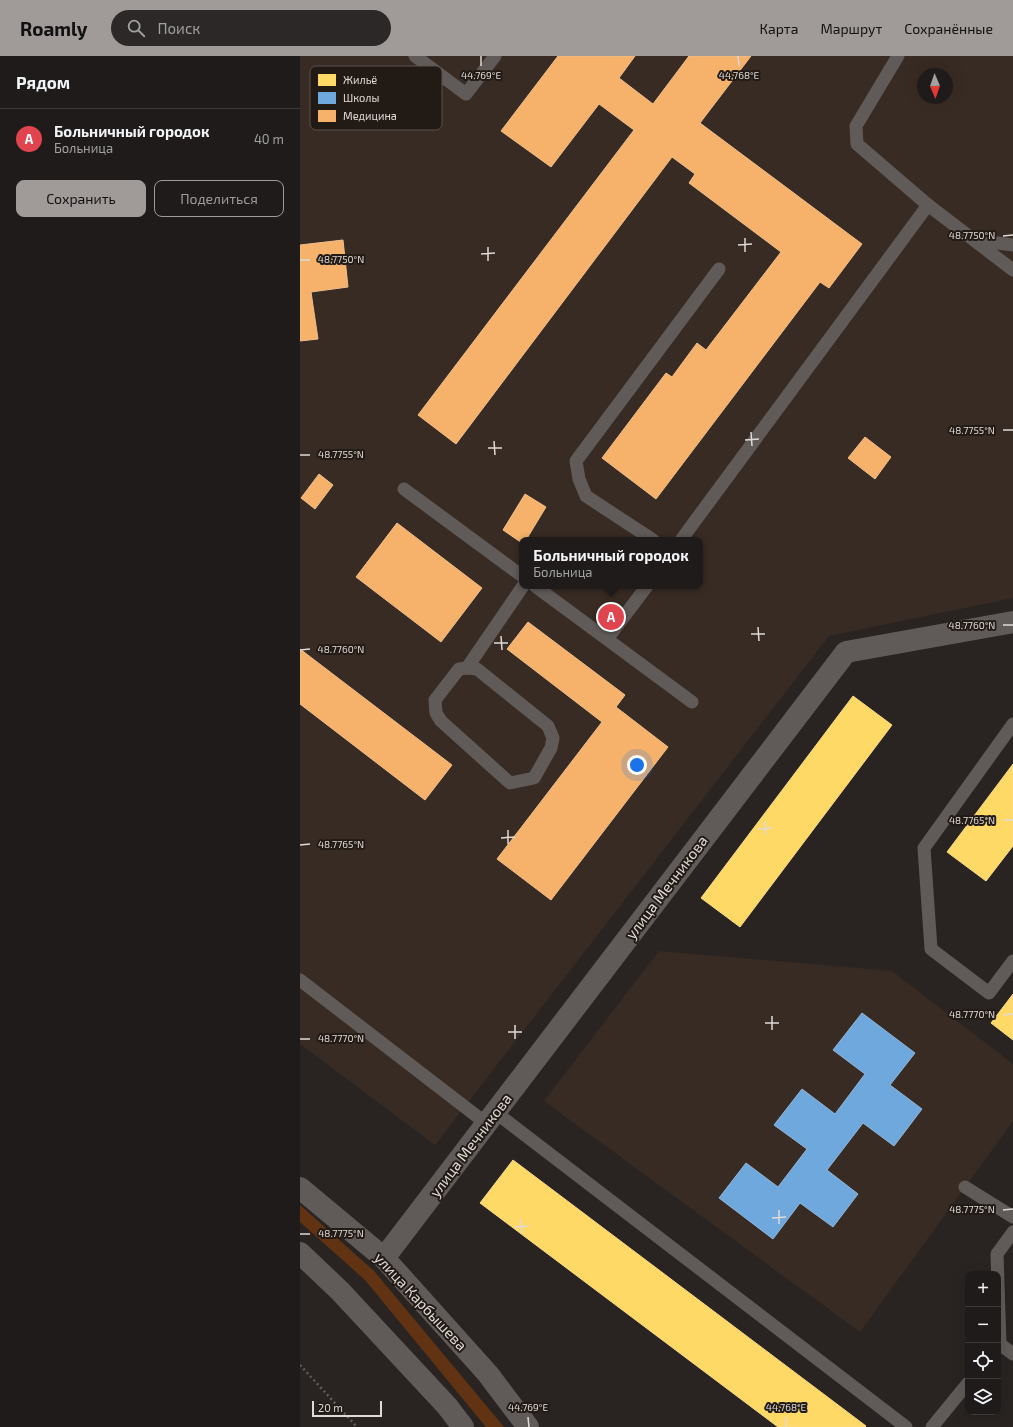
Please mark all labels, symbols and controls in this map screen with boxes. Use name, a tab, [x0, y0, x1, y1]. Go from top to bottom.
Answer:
search box	[111, 10, 391, 46]
text: Roamly	[20, 17, 87, 40]
icon: search	[125, 17, 147, 39]
text: Поиск	[157, 19, 200, 37]
text: Карта	[760, 20, 798, 37]
text: Маршрут	[820, 20, 882, 37]
text: Сохранённые	[904, 20, 993, 37]
legend	[310, 66, 442, 130]
north arrow	[917, 68, 953, 104]
text: 44.769°E	[461, 69, 501, 81]
text: 44.768°E	[719, 69, 760, 81]
text: Рядом	[16, 72, 70, 92]
text: Жильё	[343, 73, 377, 86]
text: Школы	[343, 91, 379, 104]
text: Медицина	[343, 109, 397, 122]
text: Больничный городок	[54, 122, 209, 140]
text: A	[25, 131, 33, 147]
text: 40 m	[254, 131, 284, 147]
text: Больница	[54, 140, 113, 156]
button: Сохранить	[16, 180, 146, 217]
button: Поделиться	[154, 180, 284, 217]
text: 48.7750°N	[949, 229, 995, 241]
text: 48.7750°N	[318, 253, 364, 265]
text: 48.7755°N	[949, 424, 995, 436]
text: 48.7755°N	[318, 448, 364, 460]
popup	[519, 537, 703, 589]
text: Больничный городок	[533, 546, 689, 564]
text: Больница	[533, 564, 593, 580]
pin: A	[598, 602, 624, 632]
text: 48.7760°N	[949, 619, 995, 631]
text: 48.7760°N	[318, 643, 364, 655]
your location	[627, 755, 647, 775]
text: 48.7765°N	[949, 814, 995, 826]
street label: улица Мечникова	[621, 832, 712, 943]
text: 48.7765°N	[318, 838, 364, 850]
text: 48.7770°N	[949, 1008, 995, 1020]
text: 48.7770°N	[318, 1032, 364, 1044]
street label: улица Мечникова	[425, 1090, 516, 1201]
text: 48.7775°N	[949, 1203, 995, 1215]
text: 48.7775°N	[318, 1227, 364, 1239]
street label: улица Карбышева	[370, 1248, 471, 1354]
map controls	[965, 1271, 1001, 1415]
button: +	[965, 1271, 1001, 1307]
button: −	[965, 1307, 1001, 1343]
button: locate	[965, 1343, 1001, 1379]
button: layers	[965, 1379, 1001, 1415]
scale bar	[312, 1399, 382, 1418]
text: 20 m	[318, 1401, 343, 1414]
text: 44.769°E	[508, 1401, 548, 1413]
text: 44.768°E	[766, 1401, 807, 1413]

